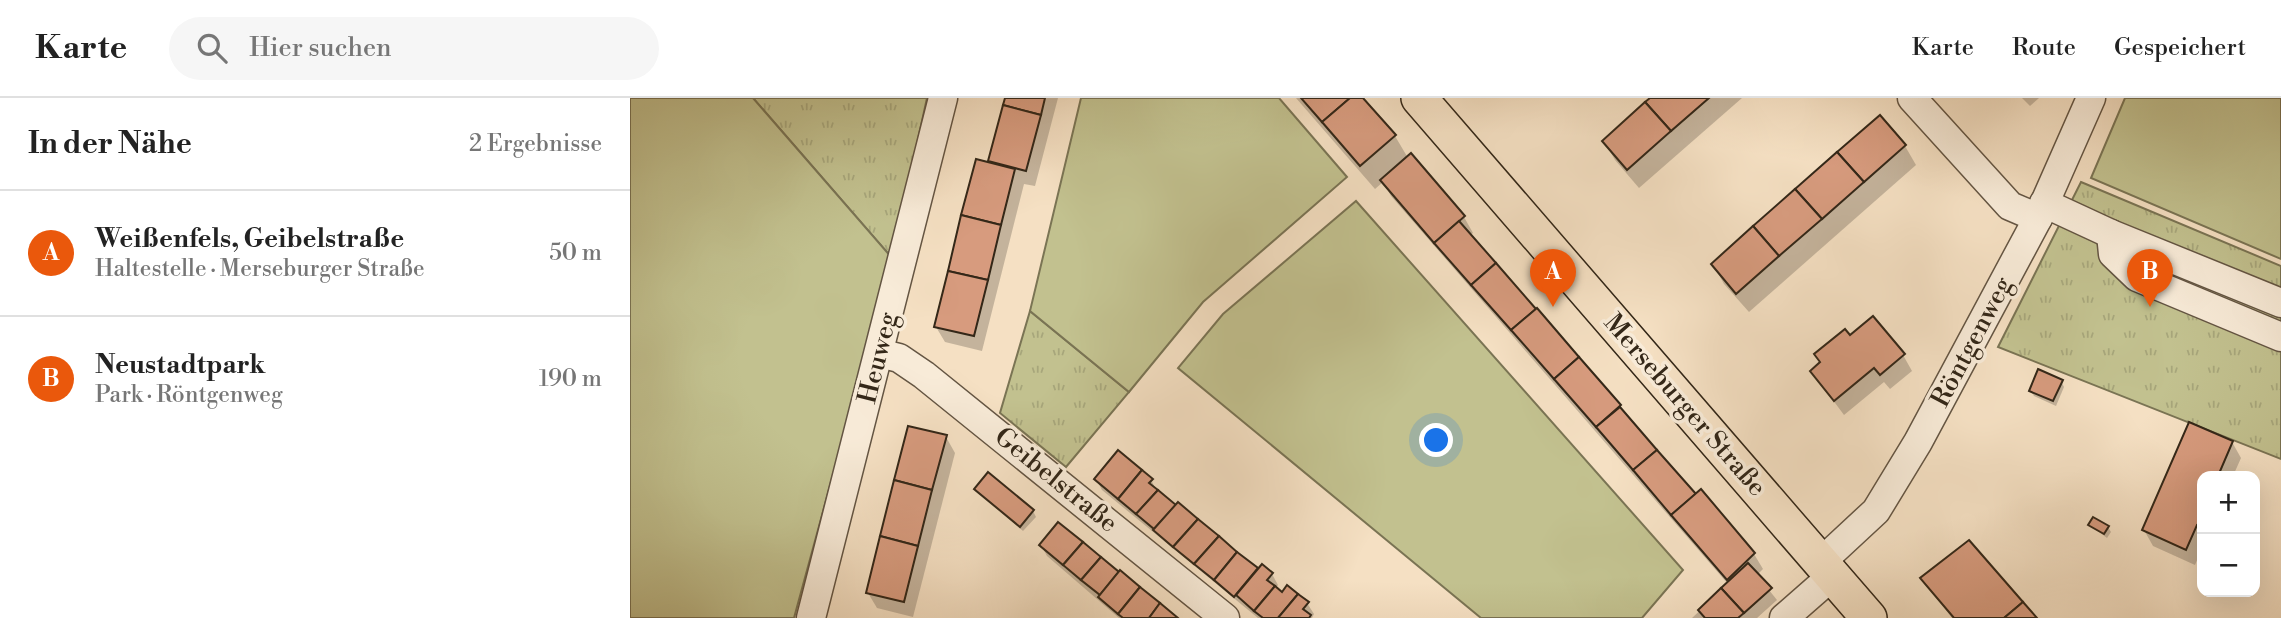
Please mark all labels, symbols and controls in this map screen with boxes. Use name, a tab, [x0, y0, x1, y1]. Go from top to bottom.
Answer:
search box	[169, 17, 659, 80]
text: Karte	[35, 28, 127, 69]
icon: search	[193, 29, 231, 67]
text: Hier suchen	[249, 32, 392, 64]
text: Karte	[1912, 33, 1974, 63]
text: Route	[2012, 33, 2076, 63]
text: Gespeichert	[2114, 33, 2246, 63]
text: In der Nähe	[28, 125, 192, 163]
text: 2 Ergebnisse	[469, 130, 602, 158]
text: Weißenfels, Geibelstraße	[95, 223, 404, 255]
text: A	[43, 239, 59, 267]
text: 50 m	[549, 239, 602, 267]
pin: A	[1530, 249, 1576, 307]
pin: B	[2127, 249, 2173, 307]
text: Haltestelle · Merseburger Straße	[95, 255, 425, 283]
street label: Röntgenweg	[1924, 271, 2020, 413]
street label: Merseburger Straße	[1597, 307, 1773, 503]
street label: Heuweg	[851, 308, 905, 407]
text: Neustadtpark	[95, 349, 265, 381]
text: B	[42, 365, 60, 393]
text: 190 m	[539, 365, 602, 393]
text: Park · Röntgenweg	[95, 381, 283, 409]
street label: Geibelstraße	[988, 421, 1124, 539]
your location	[1419, 423, 1453, 457]
map controls	[2197, 471, 2260, 597]
button: +	[2197, 471, 2260, 534]
button: −	[2197, 534, 2260, 597]

